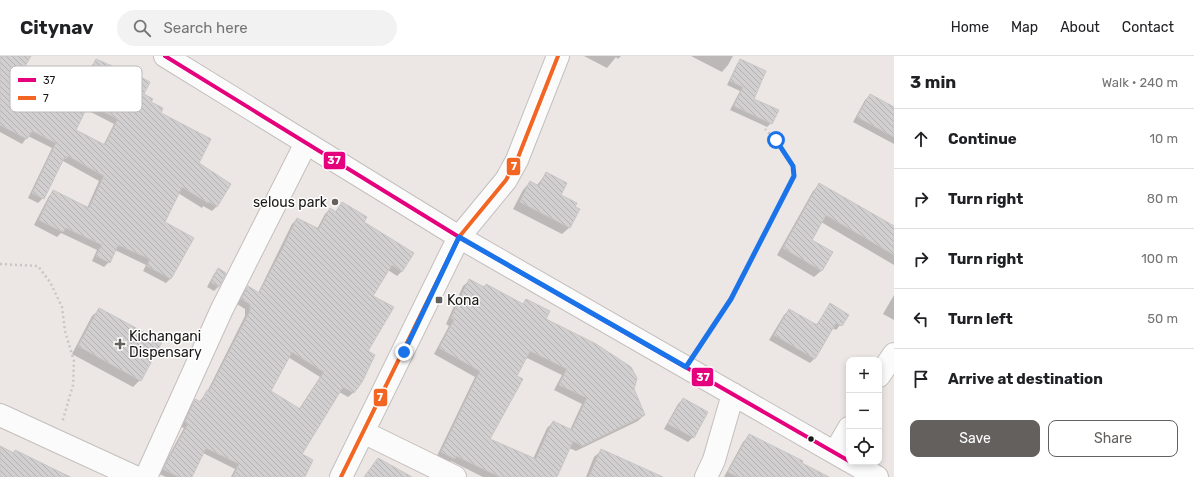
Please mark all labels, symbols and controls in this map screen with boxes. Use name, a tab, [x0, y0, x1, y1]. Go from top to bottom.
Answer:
search box	[117, 10, 397, 46]
text: Citynav	[20, 16, 93, 39]
icon: search	[131, 17, 153, 39]
text: Search here	[163, 19, 248, 37]
text: Home	[951, 19, 989, 36]
text: Map	[1011, 19, 1038, 36]
text: About	[1060, 19, 1100, 36]
text: Contact	[1122, 19, 1174, 36]
legend	[10, 66, 142, 112]
text: 3 min	[910, 72, 956, 92]
text: 37	[43, 74, 56, 87]
text: Walk · 240 m	[1102, 75, 1178, 90]
text: 7	[43, 92, 49, 105]
icon: ahead	[910, 128, 932, 150]
text: Continue	[948, 130, 1017, 148]
route start	[767, 131, 785, 149]
text: 10 m	[1149, 131, 1178, 146]
line badge: 37	[323, 151, 346, 170]
text: 37	[327, 154, 341, 167]
line badge: 7	[506, 157, 521, 176]
text: 7	[511, 160, 518, 173]
icon: right	[910, 188, 932, 210]
text: Turn right	[948, 190, 1023, 208]
text: 80 m	[1147, 191, 1178, 206]
place label: selous park	[253, 194, 328, 211]
marker: selous park	[330, 197, 340, 207]
icon: right	[910, 248, 932, 270]
text: Turn right	[948, 250, 1023, 268]
text: 100 m	[1141, 251, 1178, 266]
place label: Kona	[447, 292, 479, 309]
marker: Kona	[434, 295, 444, 305]
icon: left	[910, 308, 932, 330]
text: Turn left	[948, 310, 1013, 328]
text: 50 m	[1147, 311, 1178, 326]
place label: Kichangani Dispensary	[129, 328, 202, 361]
marker: Kichangani Dispensary	[114, 338, 126, 350]
route end	[395, 343, 413, 361]
map controls	[846, 357, 882, 465]
button: +	[846, 357, 882, 393]
line badge: 37	[691, 367, 714, 387]
icon: arrive	[910, 368, 932, 390]
text: Arrive at destination	[948, 370, 1103, 388]
text: 37	[696, 371, 710, 384]
line badge: 7	[373, 388, 388, 407]
text: 7	[377, 391, 384, 404]
button: −	[846, 393, 882, 429]
button: Save	[910, 420, 1040, 457]
button: Share	[1048, 420, 1178, 457]
button: locate	[846, 429, 882, 465]
unlabelled marker	[806, 434, 816, 444]

